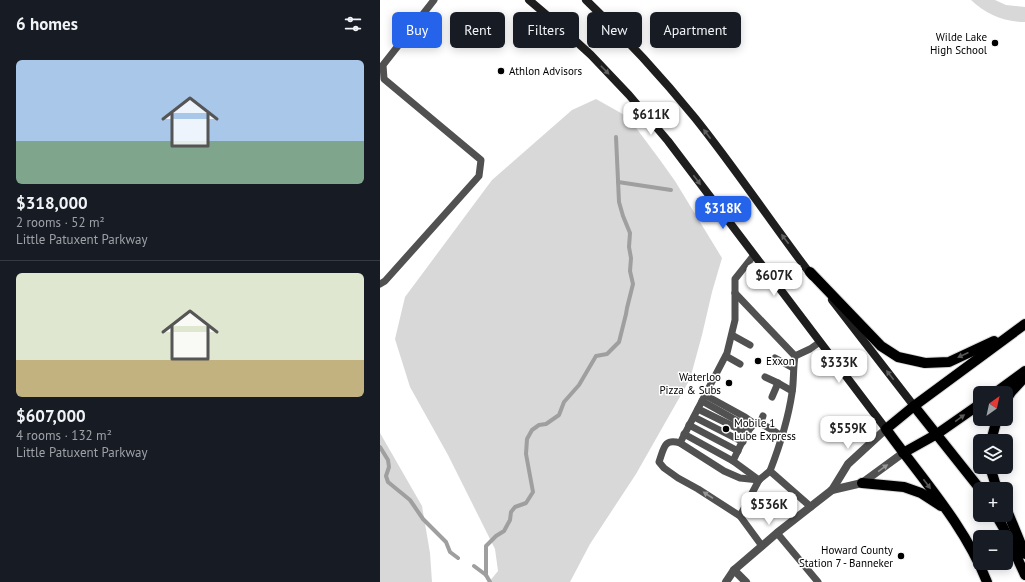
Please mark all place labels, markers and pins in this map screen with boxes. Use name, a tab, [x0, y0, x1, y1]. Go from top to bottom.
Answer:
place label: Wilde Lake High School	[930, 30, 988, 57]
marker: Wilde Lake High School	[990, 38, 1000, 48]
place label: Athlon Advisors	[509, 64, 583, 78]
marker: Athlon Advisors	[496, 66, 506, 76]
pin: $611K	[623, 102, 679, 136]
pin: $318K	[695, 196, 751, 230]
pin: $607K	[746, 263, 802, 297]
pin: $333K	[811, 350, 867, 384]
place label: Exxon	[766, 354, 795, 368]
marker: Exxon	[753, 356, 763, 366]
place label: Waterloo Pizza & Subs	[659, 370, 721, 397]
marker: Waterloo Pizza & Subs	[724, 378, 734, 388]
place label: Mobile 1 Lube Express	[734, 416, 796, 443]
pin: $559K	[820, 416, 876, 450]
marker: Mobile 1 Lube Express	[721, 424, 731, 434]
pin: $536K	[741, 492, 797, 526]
place label: Howard County Station 7 - Banneker	[799, 543, 894, 570]
marker: Howard County Station 7 - Banneker	[896, 551, 906, 561]

